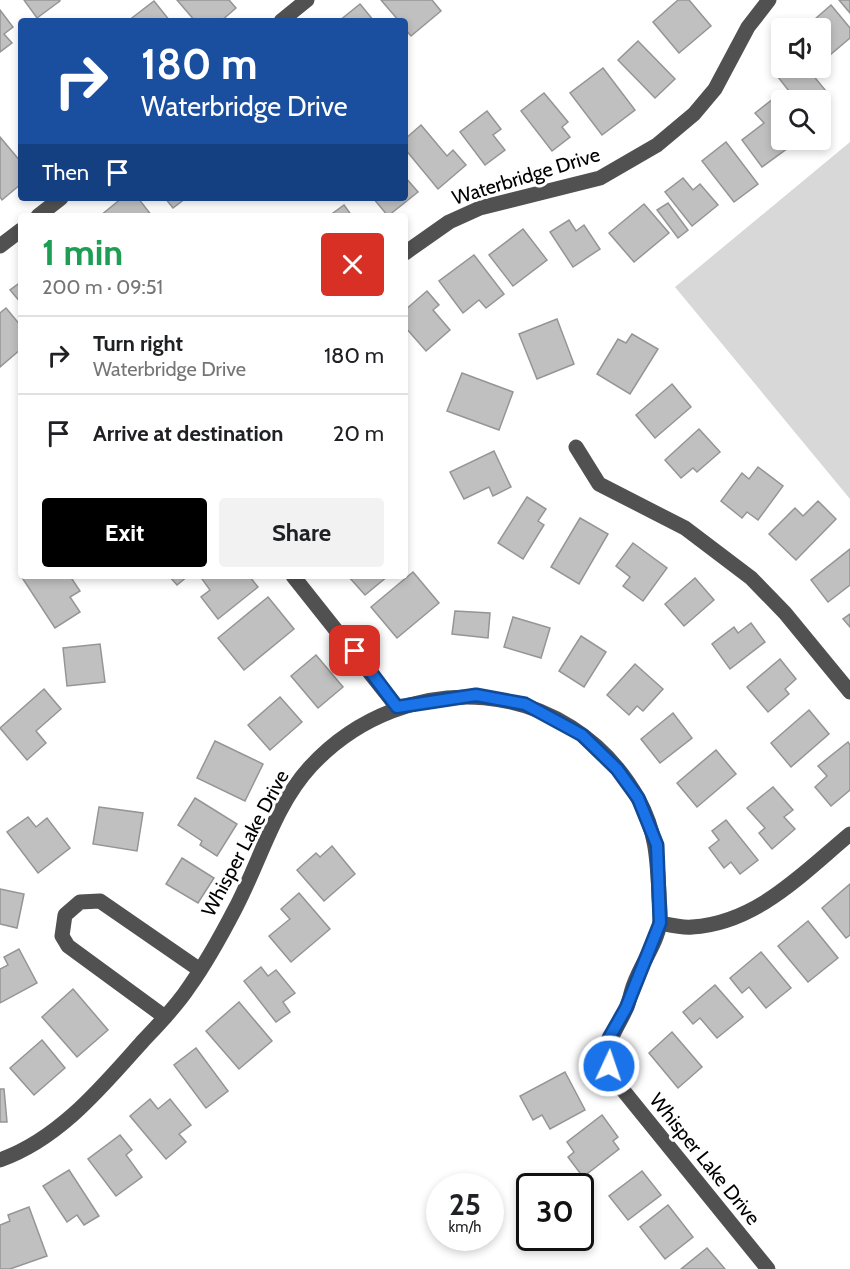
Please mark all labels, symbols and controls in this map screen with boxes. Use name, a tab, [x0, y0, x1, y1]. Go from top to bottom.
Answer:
map controls	[771, 18, 831, 150]
button: sound	[771, 18, 831, 78]
text: 180 m	[141, 38, 257, 90]
icon: right	[42, 42, 120, 120]
text: Waterbridge Drive	[141, 90, 348, 123]
button: search	[771, 90, 831, 150]
street label: Waterbridge Drive	[449, 142, 603, 210]
icon: arrive	[101, 156, 134, 189]
text: Then	[42, 159, 89, 186]
text: 1 min	[42, 230, 123, 274]
button: close	[321, 233, 384, 296]
text: 200 m · 09:51	[42, 275, 163, 299]
text: Turn right	[93, 330, 183, 357]
icon: right	[42, 339, 75, 372]
text: 180 m	[324, 342, 384, 369]
text: Waterbridge Drive	[93, 357, 246, 381]
icon: arrive	[42, 417, 75, 450]
text: Arrive at destination	[93, 420, 283, 447]
text: 20 m	[333, 420, 384, 447]
button: Exit	[42, 498, 207, 567]
button: Share	[219, 498, 384, 567]
pin	[329, 625, 380, 676]
icon: arrive	[338, 634, 371, 667]
street label: Whisper Lake Drive	[196, 766, 294, 920]
position arrow	[577, 1034, 641, 1098]
street label: Whisper Lake Drive	[645, 1088, 765, 1230]
speed limit sign: 30	[516, 1173, 594, 1251]
text: 25	[449, 1186, 481, 1223]
text: km/h	[449, 1218, 481, 1236]

